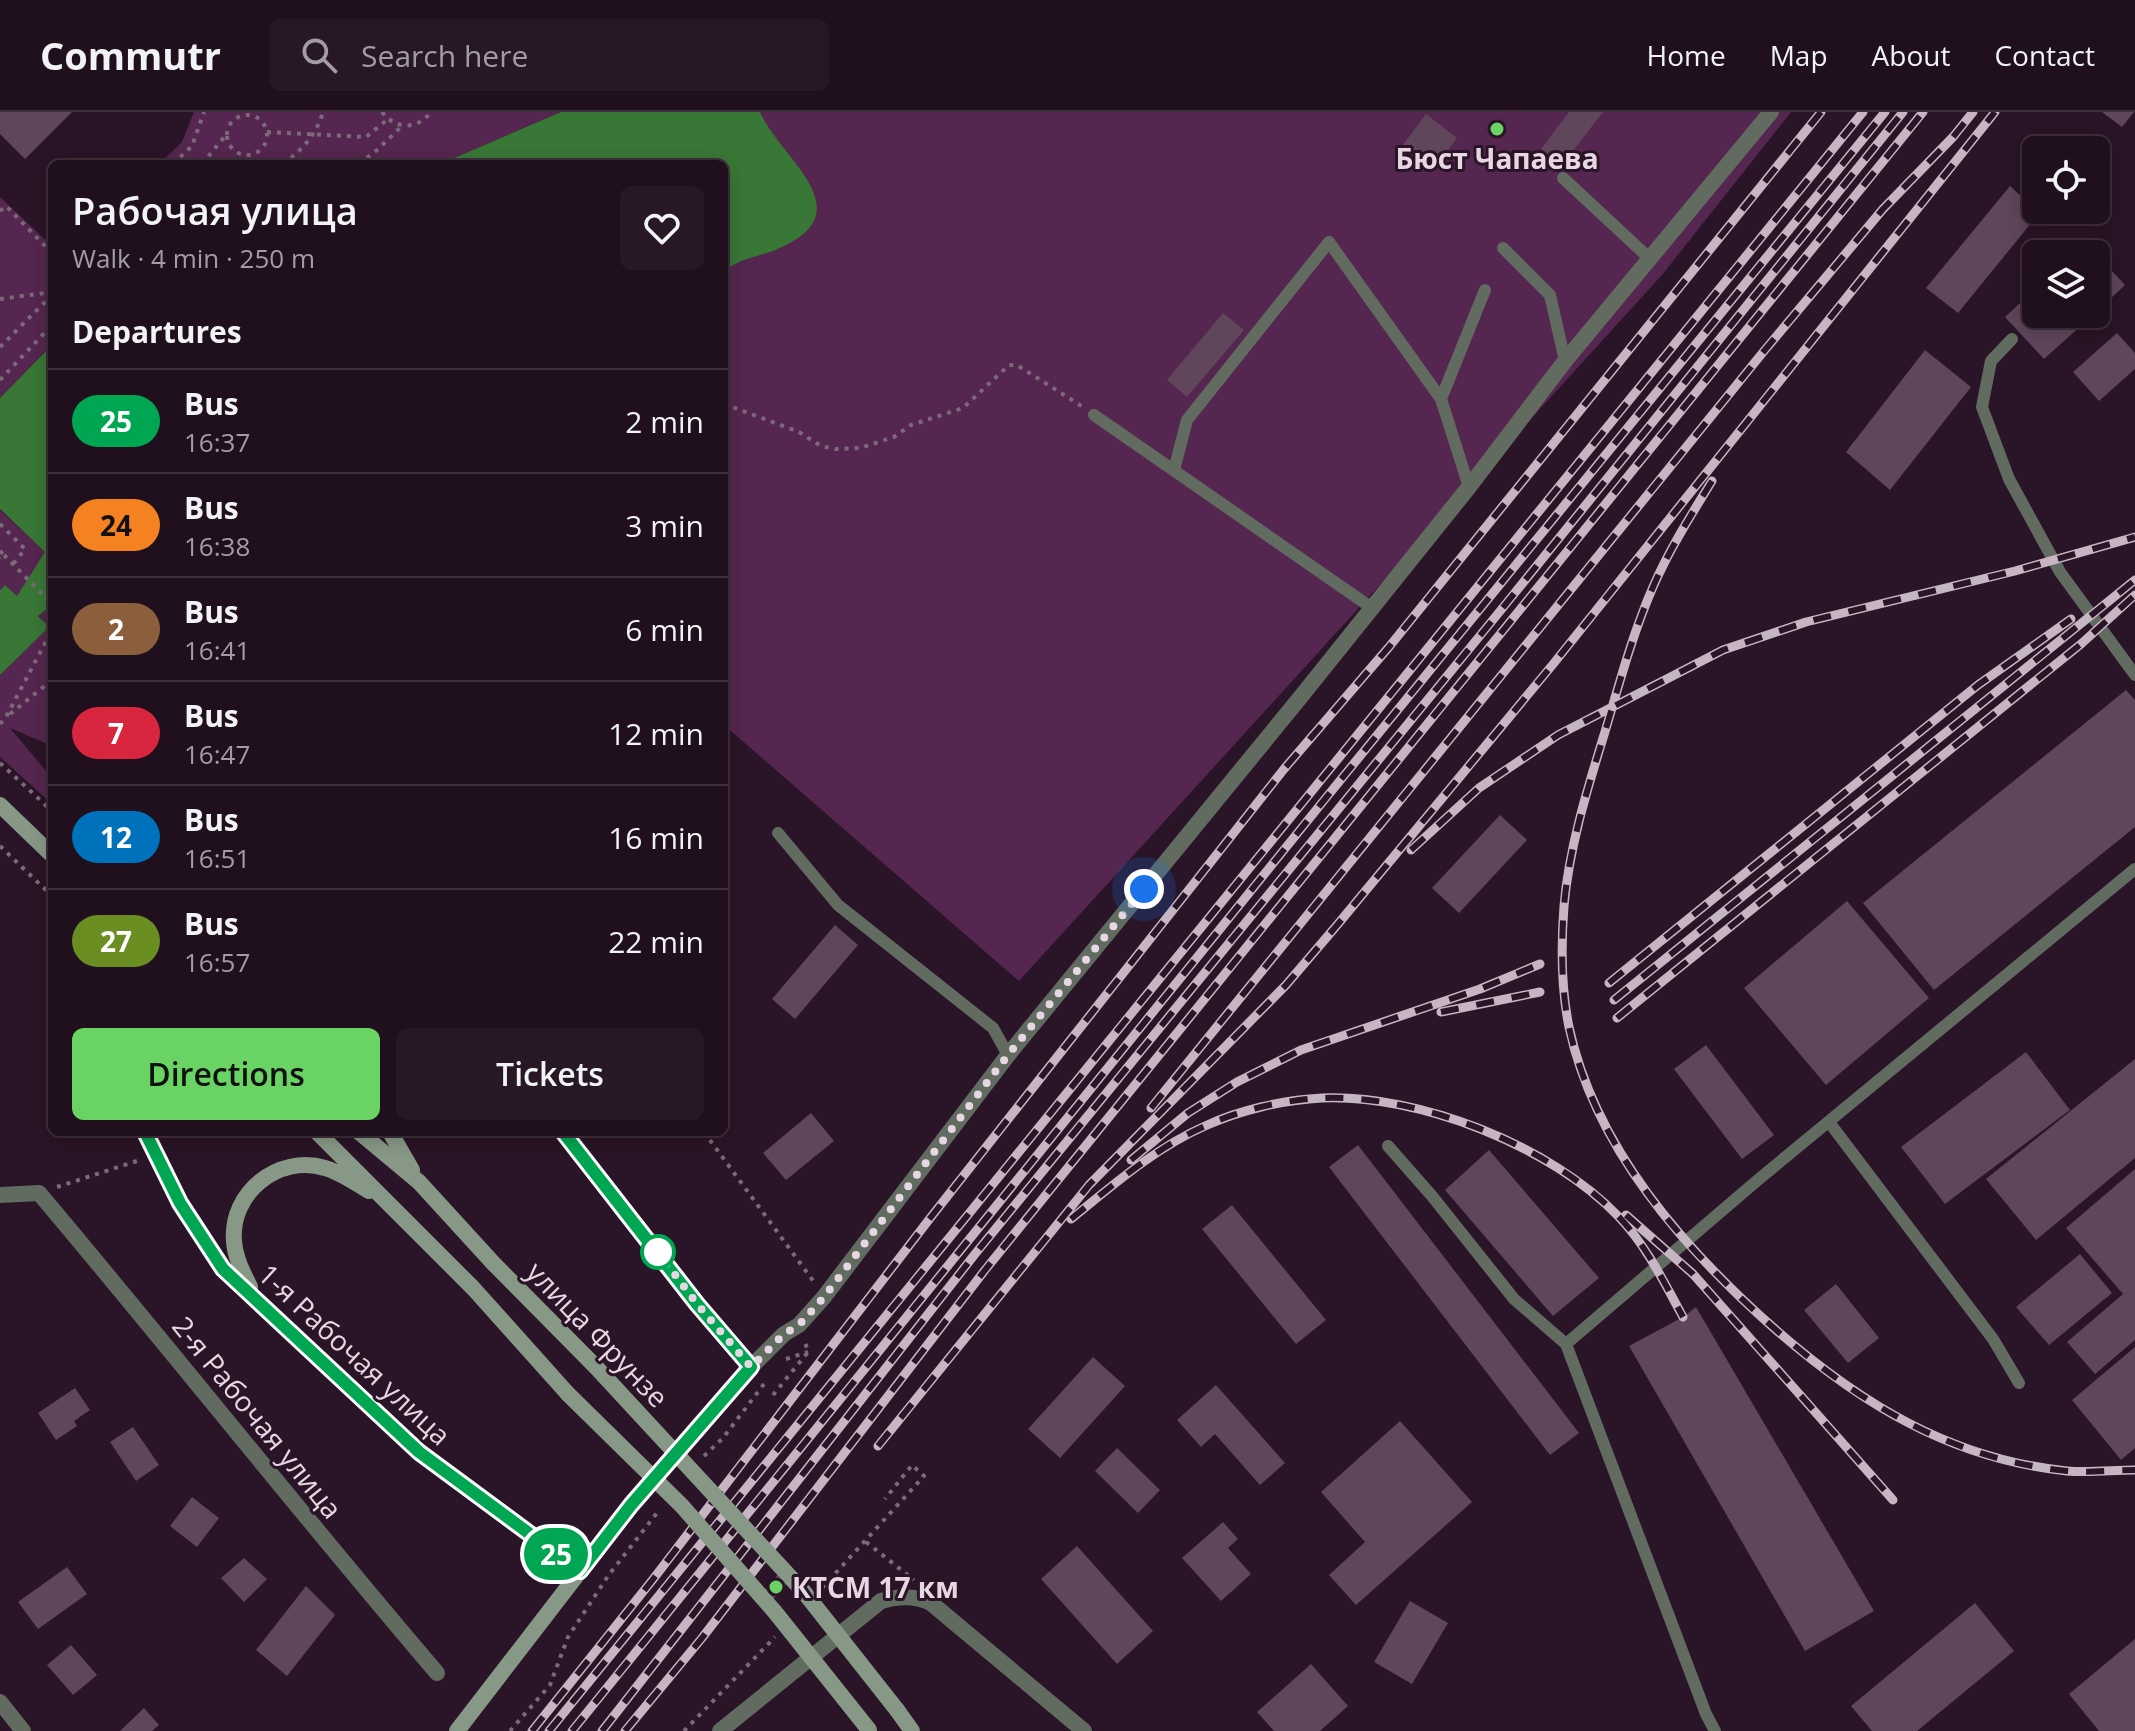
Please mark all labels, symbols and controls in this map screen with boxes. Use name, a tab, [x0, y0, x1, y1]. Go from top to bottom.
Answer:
search box	[269, 19, 829, 91]
text: Commutr	[40, 29, 221, 81]
icon: search	[297, 33, 341, 77]
text: Search here	[361, 35, 528, 76]
text: Home	[1647, 36, 1726, 74]
text: Map	[1770, 36, 1828, 74]
text: About	[1872, 36, 1950, 74]
text: Contact	[1994, 36, 2095, 74]
marker: Бюст Чапаева	[1488, 120, 1506, 138]
map controls	[2022, 136, 2110, 328]
button: locate	[2022, 136, 2110, 224]
place label: Бюст Чапаева	[1395, 139, 1599, 177]
text: Рабочая улица	[72, 184, 358, 236]
button: heart	[620, 186, 704, 270]
text: Walk · 4 min · 250 m	[72, 240, 315, 276]
button: layers	[2022, 240, 2110, 328]
text: Departures	[72, 311, 242, 352]
text: Bus	[184, 383, 239, 424]
text: 2 min	[625, 401, 704, 442]
text: 25	[100, 402, 132, 440]
text: 16:37	[184, 424, 250, 460]
text: Bus	[184, 487, 239, 528]
text: 3 min	[625, 505, 704, 546]
text: 24	[100, 506, 132, 544]
text: 16:38	[184, 528, 250, 564]
text: Bus	[184, 591, 239, 632]
text: 6 min	[625, 609, 704, 650]
text: 2	[108, 610, 124, 648]
text: 16:41	[184, 632, 250, 668]
text: Bus	[184, 695, 239, 736]
text: 12 min	[608, 713, 704, 754]
text: 7	[108, 714, 124, 752]
text: 16:47	[184, 736, 250, 772]
text: Bus	[184, 799, 239, 840]
text: 16 min	[608, 817, 704, 858]
text: 12	[100, 818, 132, 856]
text: 16:51	[184, 840, 250, 876]
your location	[1124, 869, 1164, 909]
text: Bus	[184, 903, 239, 944]
text: 22 min	[608, 921, 704, 962]
text: 27	[100, 922, 132, 960]
text: 16:57	[184, 944, 250, 980]
button: Directions	[72, 1028, 380, 1120]
button: Tickets	[396, 1028, 704, 1120]
unlabelled marker	[641, 1235, 675, 1269]
street label: улица Фрунзе	[519, 1253, 677, 1415]
street label: 1-я Рабочая улица	[251, 1255, 459, 1453]
street label: 2-я Рабочая улица	[165, 1308, 351, 1526]
line badge: 25	[520, 1528, 592, 1580]
text: 25	[540, 1535, 572, 1573]
place label: КТСМ 17 км	[792, 1568, 959, 1606]
marker: КТСМ 17 км	[767, 1578, 785, 1596]

